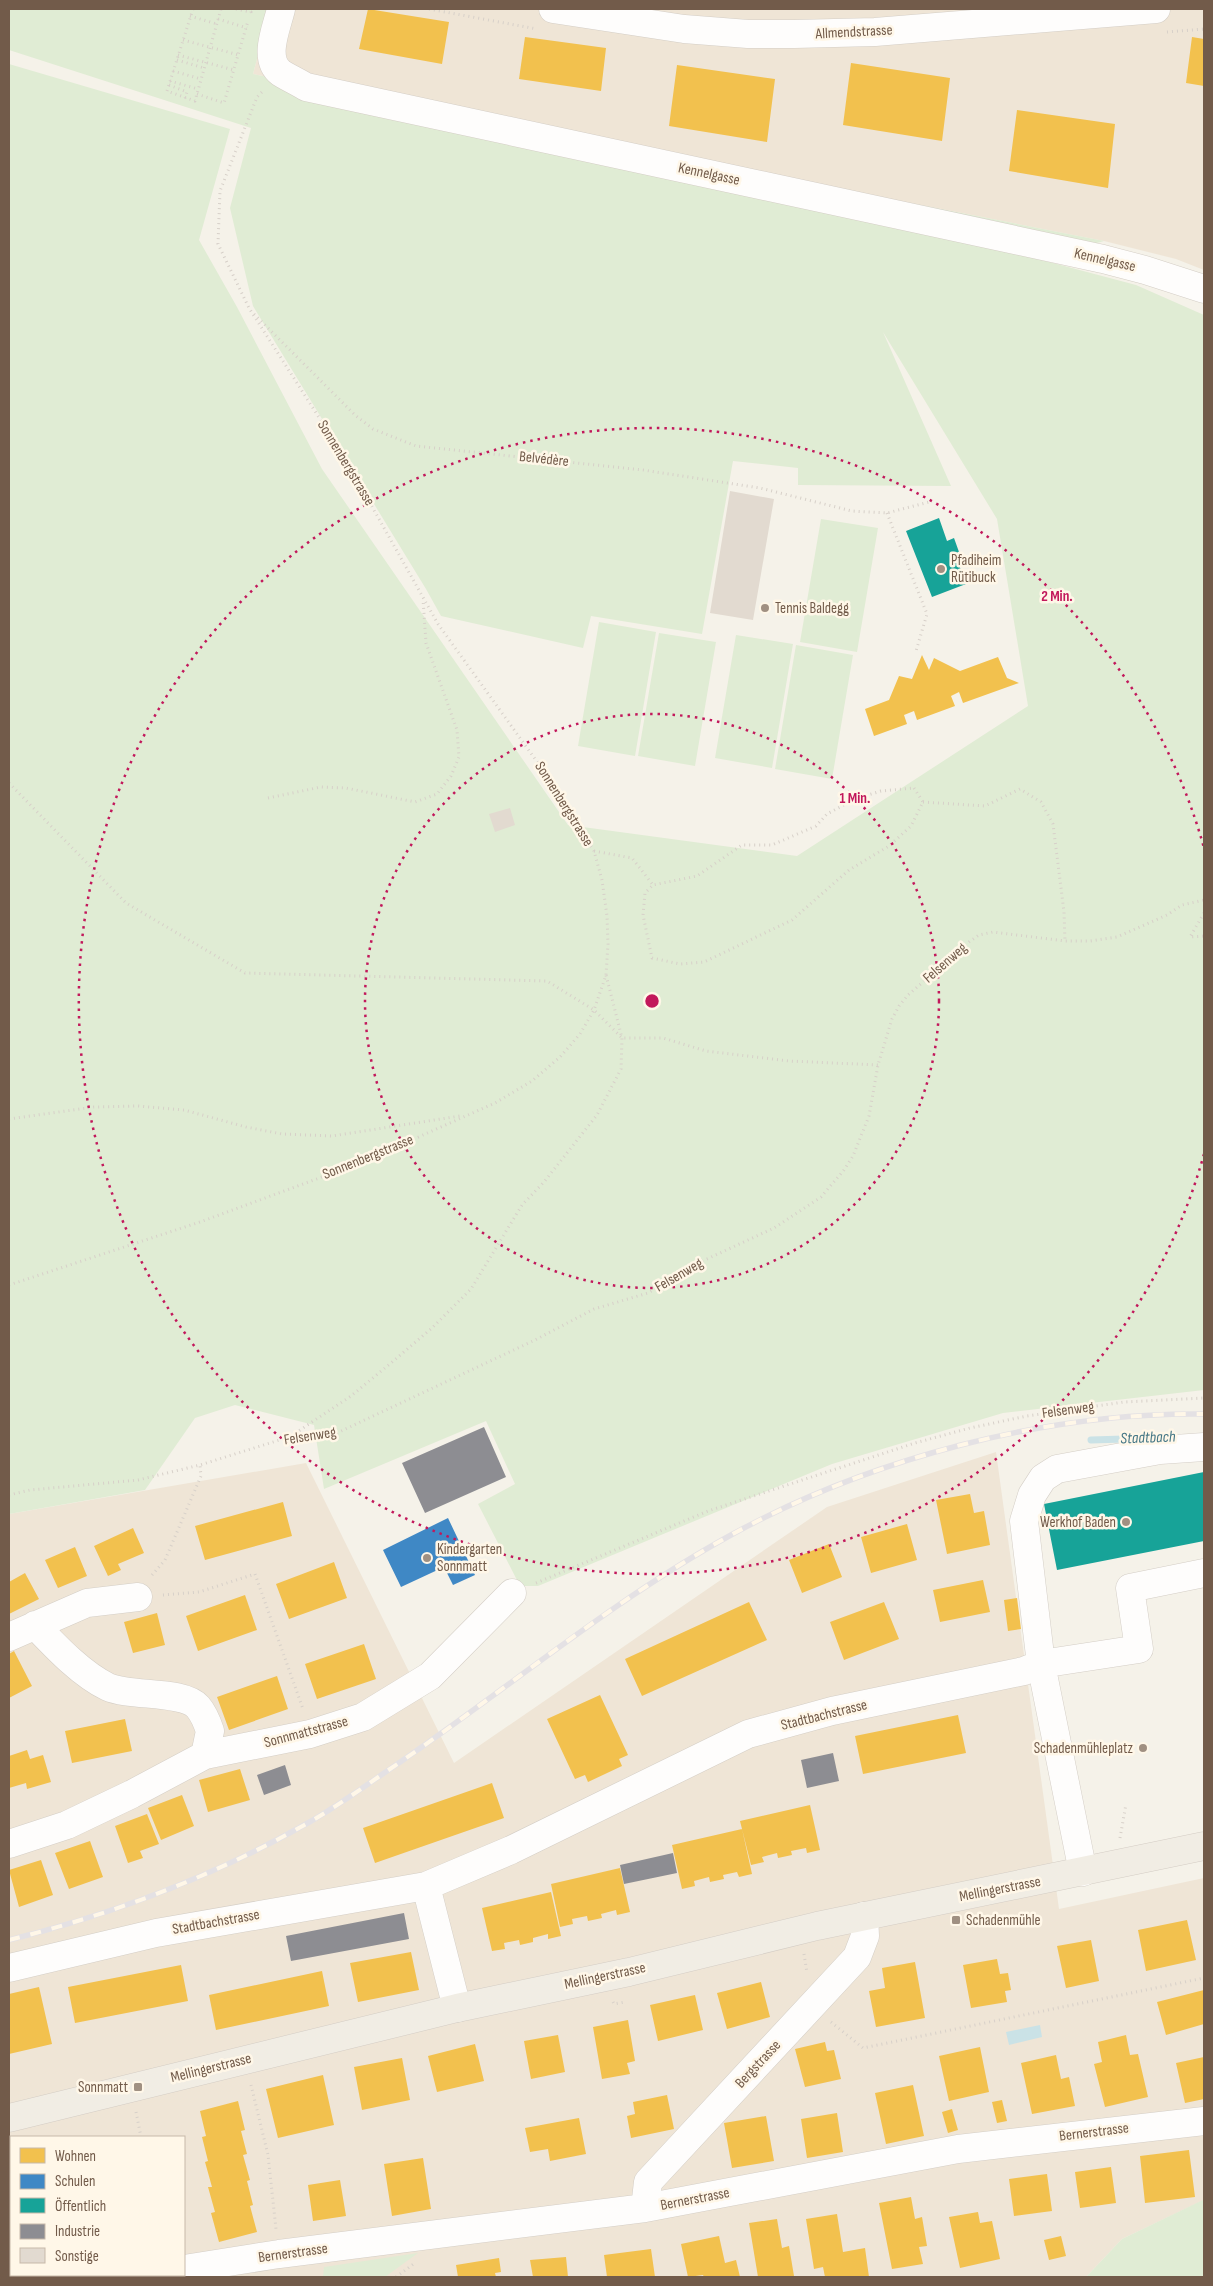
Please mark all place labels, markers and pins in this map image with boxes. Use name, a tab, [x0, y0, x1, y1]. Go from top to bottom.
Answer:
place label: Pfadiheim Rütibuck	[951, 551, 1001, 587]
marker: Pfadiheim Rütibuck	[935, 563, 947, 575]
place label: Tennis Baldegg	[775, 599, 849, 618]
marker: Tennis Baldegg	[759, 602, 771, 614]
centre of rings	[643, 992, 661, 1010]
place label: Werkhof Baden	[1040, 1513, 1116, 1532]
marker: Werkhof Baden	[1120, 1516, 1132, 1528]
place label: Kindergarten Sonnmatt	[437, 1540, 502, 1576]
marker: Kindergarten Sonnmatt	[421, 1552, 433, 1564]
place label: Schadenmühleplatz	[1034, 1739, 1134, 1758]
marker: Schadenmühleplatz	[1137, 1742, 1149, 1754]
place label: Schadenmühle	[966, 1911, 1040, 1930]
marker: Schadenmühle	[950, 1914, 962, 1926]
place label: Sonnmatt	[78, 2078, 128, 2097]
marker: Sonnmatt	[132, 2081, 144, 2093]

